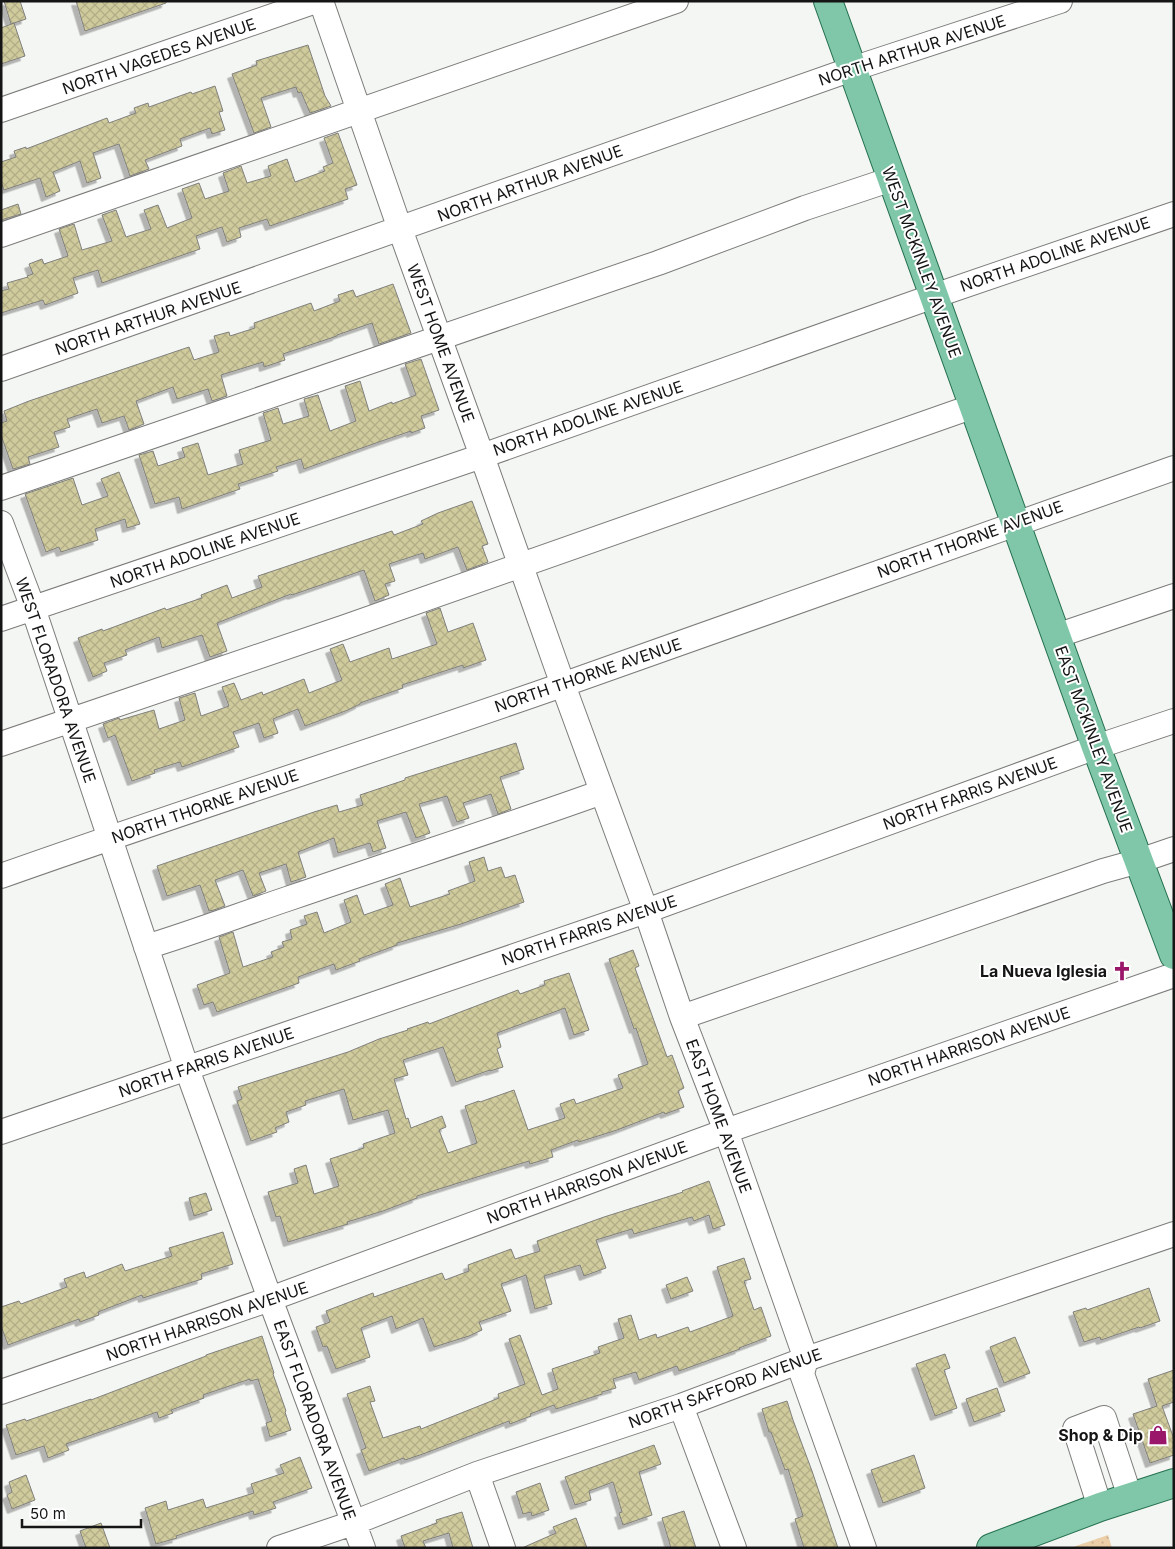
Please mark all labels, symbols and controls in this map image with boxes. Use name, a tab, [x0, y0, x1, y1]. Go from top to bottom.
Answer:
street label: NORTH ARTHUR AVENUE	[816, 10, 1008, 90]
street label: NORTH VAGEDES AVENUE	[60, 13, 258, 99]
street label: NORTH ARTHUR AVENUE	[435, 140, 625, 226]
street label: WEST MCKINLEY AVENUE	[878, 164, 966, 360]
street label: NORTH ADOLINE AVENUE	[957, 212, 1153, 296]
street label: WEST HOME AVENUE	[403, 261, 479, 425]
street label: NORTH ARTHUR AVENUE	[52, 277, 244, 359]
street label: NORTH ADOLINE AVENUE	[490, 376, 686, 460]
street label: NORTH THORNE AVENUE	[874, 496, 1066, 582]
street label: NORTH ADOLINE AVENUE	[107, 508, 303, 592]
street label: WEST FLORADORA AVENUE	[11, 575, 101, 785]
street label: NORTH THORNE AVENUE	[492, 634, 684, 716]
street label: EAST MCKINLEY AVENUE	[1051, 643, 1137, 835]
street label: NORTH FARRIS AVENUE	[880, 752, 1060, 834]
street label: NORTH THORNE AVENUE	[109, 765, 301, 847]
street label: NORTH FARRIS AVENUE	[499, 891, 679, 969]
church icon: La Nueva Iglesia	[1111, 960, 1133, 982]
place label: La Nueva Iglesia	[980, 961, 1107, 981]
street label: NORTH HARRISON AVENUE	[865, 1002, 1073, 1090]
street label: NORTH FARRIS AVENUE	[116, 1023, 296, 1101]
street label: EAST HOME AVENUE	[682, 1036, 756, 1196]
street label: NORTH HARRISON AVENUE	[484, 1136, 690, 1228]
street label: NORTH HARRISON AVENUE	[103, 1277, 311, 1365]
street label: EAST FLORADORA AVENUE	[269, 1317, 361, 1523]
street label: NORTH SAFFORD AVENUE	[626, 1344, 824, 1432]
shop icon: Shop & Dip	[1147, 1424, 1169, 1446]
place label: Shop & Dip	[1058, 1425, 1143, 1445]
scale bar	[22, 1496, 141, 1528]
text: 50 m	[30, 1504, 66, 1523]

